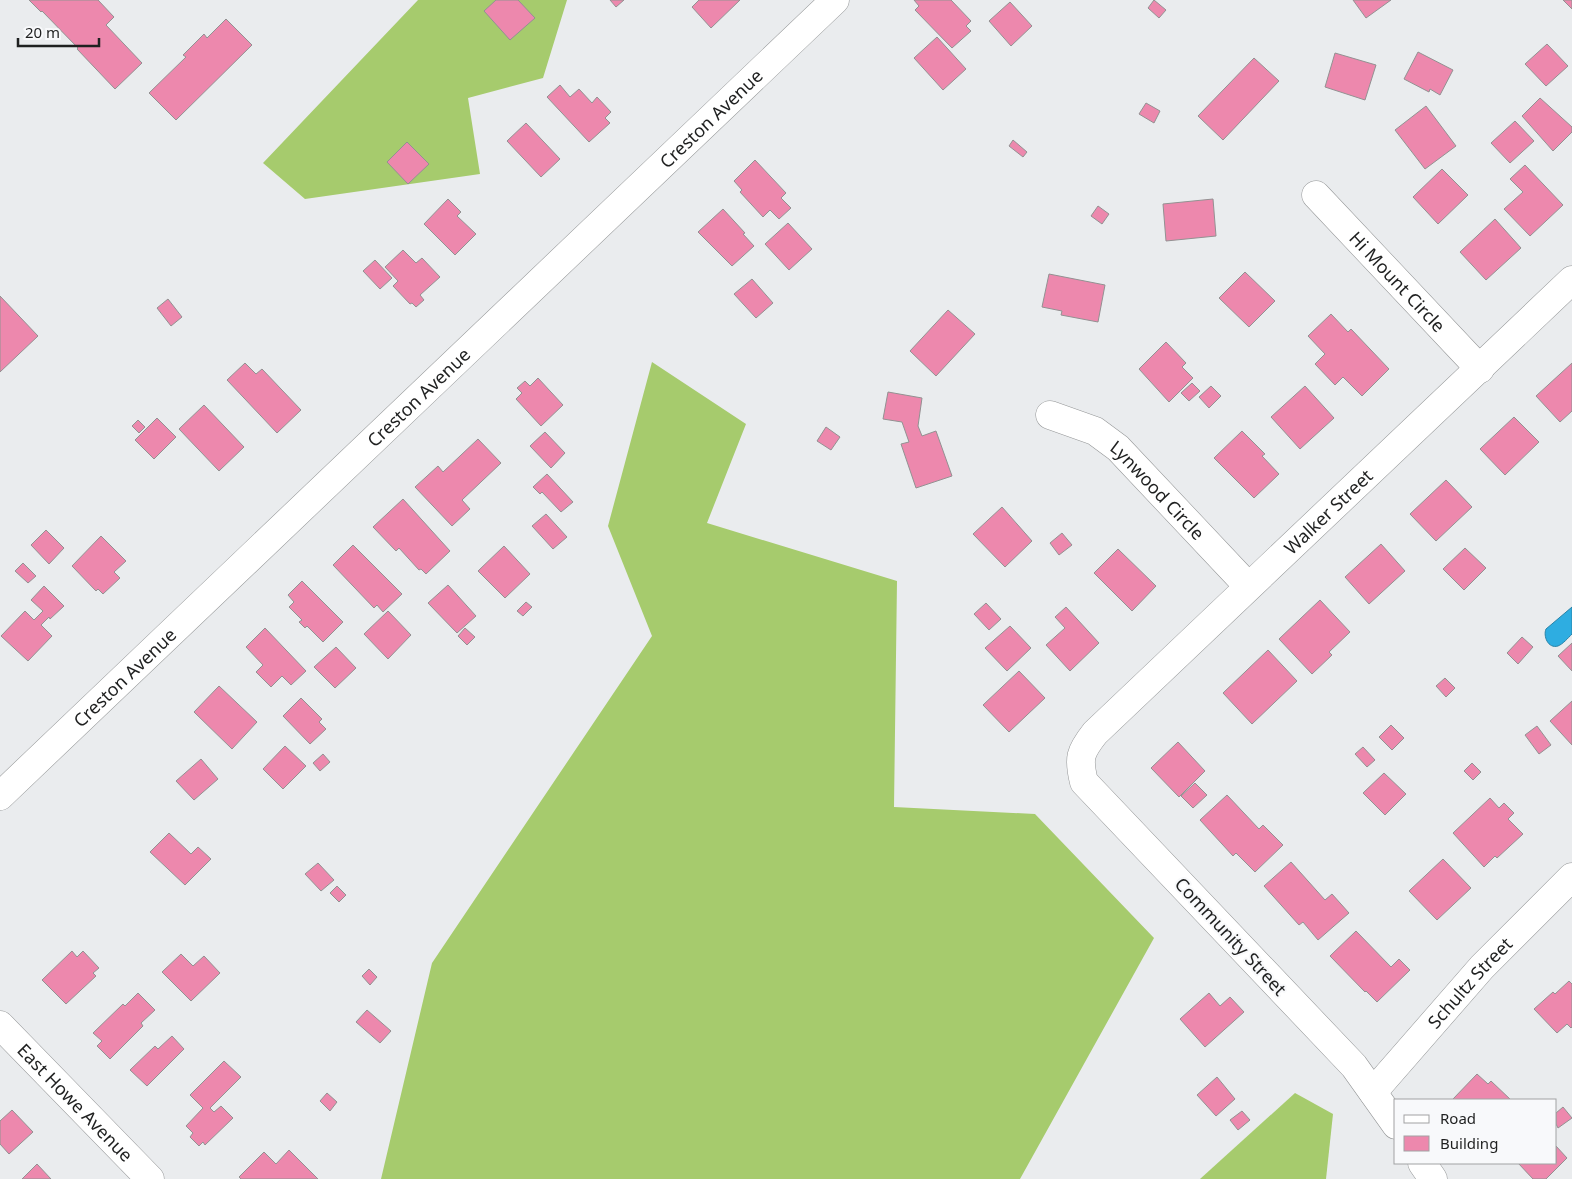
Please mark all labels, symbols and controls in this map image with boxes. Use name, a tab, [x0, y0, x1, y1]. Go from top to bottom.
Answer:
scale bar	[18, 15, 99, 47]
text: 20 m	[25, 22, 60, 42]
street label: Creston Avenue	[654, 64, 767, 173]
street label: Hi Mount Circle	[1344, 226, 1451, 337]
street label: Creston Avenue	[362, 342, 475, 452]
street label: Lynwood Circle	[1106, 435, 1210, 545]
street label: Walker Street	[1279, 464, 1378, 559]
street label: Creston Avenue	[68, 623, 181, 732]
street label: Community Street	[1170, 872, 1292, 1001]
street label: Schultz Street	[1422, 931, 1518, 1033]
street label: East Howe Avenue	[12, 1038, 138, 1167]
legend	[1394, 1099, 1557, 1164]
text: Road	[1440, 1108, 1476, 1128]
text: Building	[1440, 1133, 1498, 1153]

